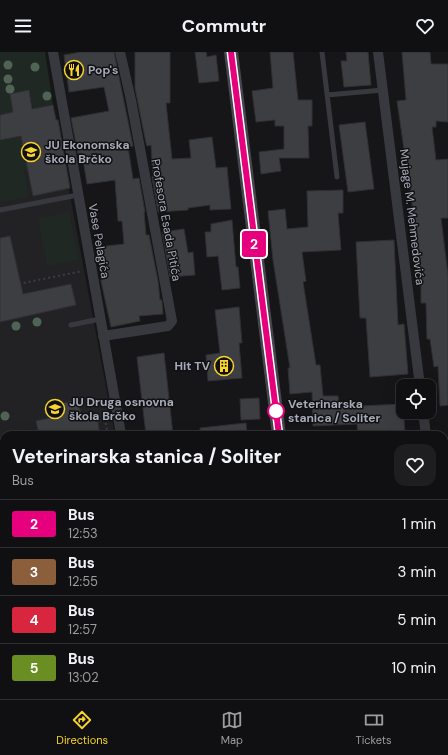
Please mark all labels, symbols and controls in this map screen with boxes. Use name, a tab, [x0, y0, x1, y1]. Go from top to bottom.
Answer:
text: Commutr	[182, 14, 266, 38]
icon: menu	[12, 15, 34, 37]
icon: heart	[414, 15, 436, 37]
restaurant icon: Pop's	[63, 59, 85, 81]
place label: Pop's	[88, 62, 118, 78]
place label: JU Ekonomska škola Brčko	[45, 137, 129, 167]
school or university icon: JU Ekonomska škola Brčko	[20, 141, 42, 163]
street label: Mujage M. Mehmedovića	[396, 148, 428, 286]
street label: Profesora Esada Pitića	[147, 158, 185, 282]
street label: Vase Pelagića	[85, 202, 113, 280]
line badge: 2	[241, 231, 267, 257]
text: 2	[250, 235, 258, 253]
building icon: Hit TV	[213, 355, 235, 377]
place label: Hit TV	[174, 358, 211, 374]
map controls	[396, 379, 436, 419]
button: locate	[396, 379, 436, 419]
place label: JU Druga osnovna škola Brčko	[69, 394, 174, 424]
place label: Veterinarska stanica / Soliter	[288, 396, 381, 426]
school or university icon: JU Druga osnovna škola Brčko	[44, 398, 66, 420]
marker: Veterinarska stanica / Soliter	[267, 402, 285, 420]
text: Veterinarska stanica / Soliter	[12, 444, 281, 469]
button: heart	[394, 444, 436, 486]
text: Bus	[12, 472, 34, 489]
text: Bus	[68, 505, 95, 525]
text: 1 min	[402, 514, 436, 534]
text: 2	[30, 515, 38, 533]
text: 12:53	[68, 525, 98, 542]
text: Bus	[68, 553, 95, 573]
text: 3 min	[398, 562, 436, 582]
text: 3	[30, 563, 38, 581]
text: 12:55	[68, 573, 98, 590]
text: Bus	[68, 601, 95, 621]
text: 5 min	[397, 610, 436, 630]
text: 4	[29, 611, 39, 629]
text: 12:57	[68, 621, 97, 638]
text: Bus	[68, 649, 95, 669]
text: 10 min	[391, 658, 436, 678]
text: 5	[30, 659, 38, 677]
text: 13:02	[68, 669, 99, 686]
tab: Directions	[56, 709, 108, 747]
tab: Map	[221, 709, 243, 747]
tab: Tickets	[355, 709, 392, 747]

